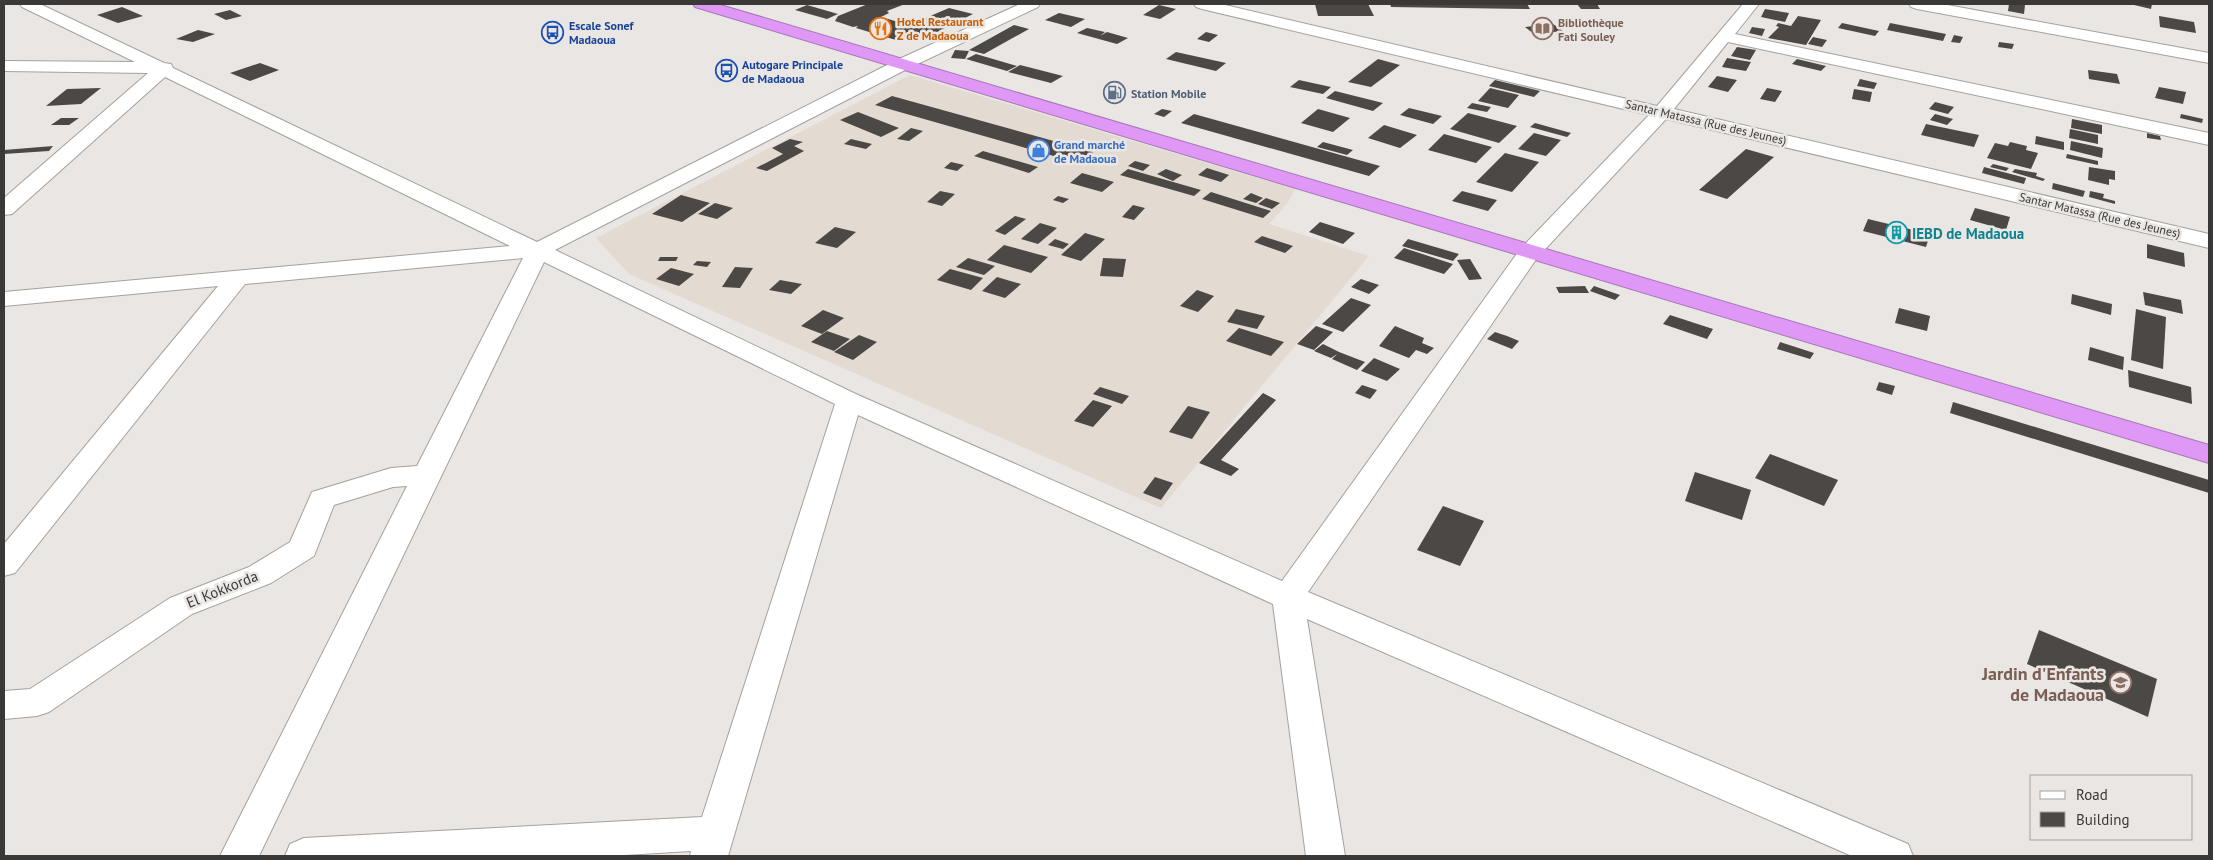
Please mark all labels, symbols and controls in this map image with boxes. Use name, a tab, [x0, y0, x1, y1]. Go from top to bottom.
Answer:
place label: Hotel Restaurant Z de Madaoua	[897, 14, 984, 43]
place label: Bibliothèque Fati Souley	[1558, 15, 1624, 44]
restaurant icon: Hotel Restaurant Z de Madaoua	[869, 16, 893, 40]
library icon: Bibliothèque Fati Souley	[1530, 17, 1554, 41]
place label: Escale Sonef Madaoua	[569, 18, 635, 47]
bus stop icon: Escale Sonef Madaoua	[541, 20, 565, 44]
place label: Autogare Principale de Madaoua	[742, 57, 843, 86]
bus stop icon: Autogare Principale de Madaoua	[714, 59, 738, 83]
fuel station icon: Station Mobile	[1103, 81, 1127, 105]
place label: Station Mobile	[1131, 86, 1206, 101]
street label: Santar Matassa (Rue des Jeunes)	[1624, 96, 1788, 148]
place label: Grand marché de Madaoua	[1054, 137, 1125, 166]
shop icon: Grand marché de Madaoua	[1026, 139, 1050, 163]
street label: Santar Matassa (Rue des Jeunes)	[2018, 189, 2182, 241]
building icon: IEBD de Madaoua	[1884, 221, 1908, 245]
place label: IEBD de Madaoua	[1912, 224, 2024, 243]
street label: El Kokkorda	[183, 566, 261, 612]
place label: Jardin d'Enfants de Madaoua	[1981, 662, 2104, 706]
school or university icon: Jardin d'Enfants de Madaoua	[2108, 671, 2132, 695]
legend	[2030, 775, 2193, 840]
text: Road	[2076, 785, 2108, 804]
text: Building	[2076, 810, 2130, 829]

